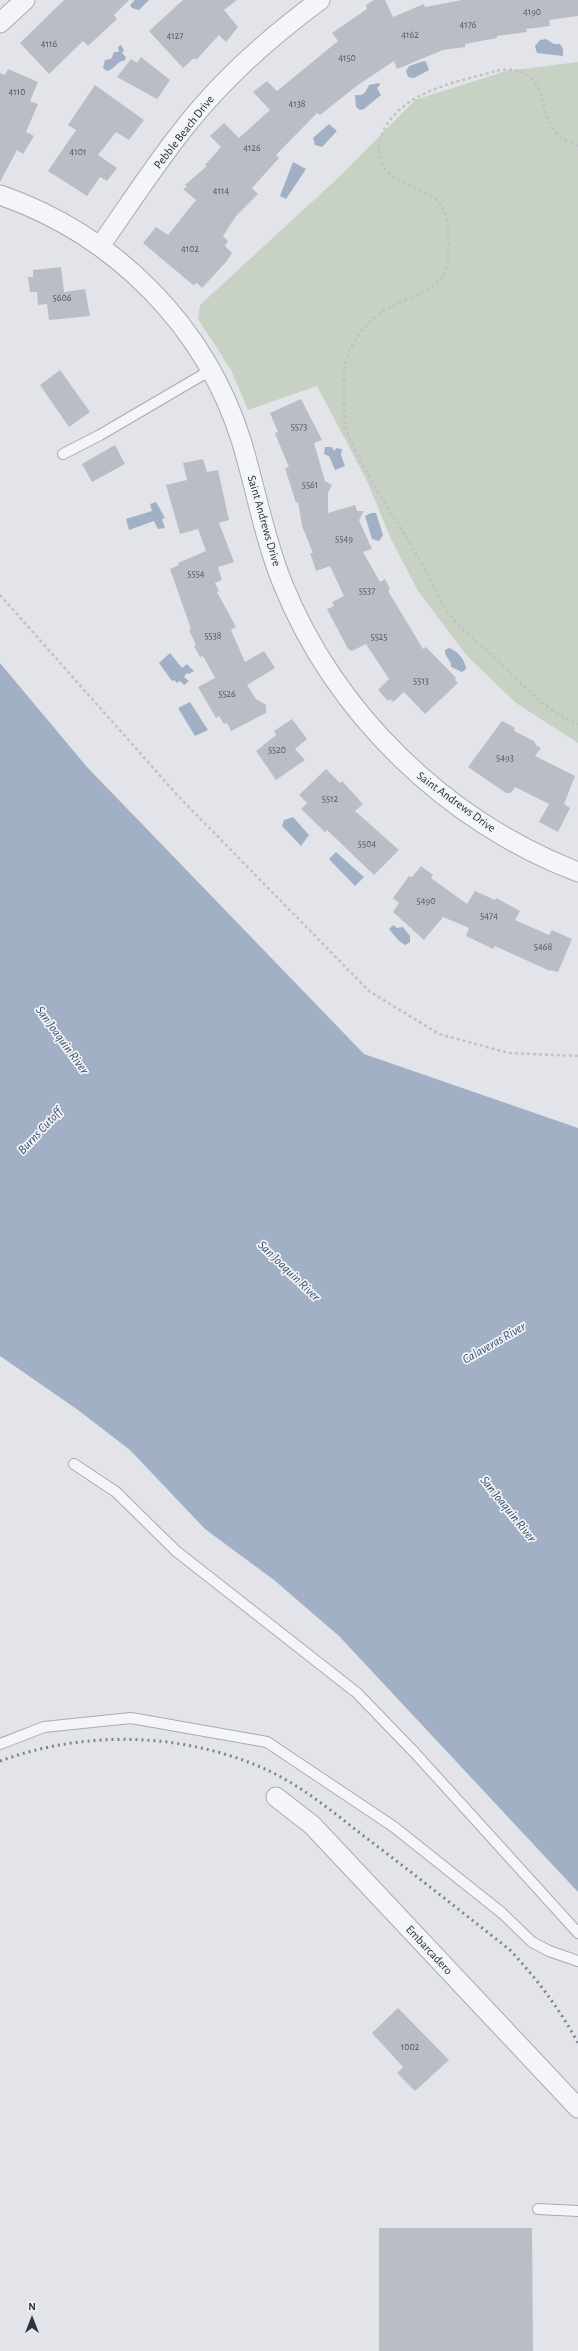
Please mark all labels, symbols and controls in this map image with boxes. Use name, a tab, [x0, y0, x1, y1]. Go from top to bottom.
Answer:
house number: 4190	[523, 6, 541, 18]
house number: 4176	[459, 19, 477, 31]
house number: 4162	[401, 29, 419, 41]
house number: 4127	[167, 30, 183, 42]
house number: 4116	[41, 38, 57, 50]
house number: 4150	[338, 52, 356, 64]
house number: 4110	[9, 86, 25, 98]
street label: Pebble Beach Drive	[151, 92, 217, 172]
house number: 4138	[288, 98, 306, 110]
house number: 4126	[243, 142, 261, 154]
house number: 4101	[70, 146, 86, 158]
house number: 4114	[213, 185, 229, 197]
house number: 4102	[181, 243, 199, 255]
house number: 5606	[53, 292, 71, 304]
house number: 5573	[291, 421, 307, 433]
street label: Saint Andrews Drive	[244, 474, 284, 568]
house number: 5561	[302, 479, 318, 491]
house number: 5549	[335, 533, 353, 545]
house number: 5554	[187, 568, 205, 580]
house number: 5537	[359, 585, 375, 597]
house number: 5538	[204, 630, 222, 642]
house number: 5525	[370, 631, 388, 643]
house number: 5513	[413, 675, 429, 687]
house number: 5526	[218, 688, 236, 700]
house number: 5520	[268, 744, 286, 756]
house number: 5493	[496, 752, 514, 764]
street label: Saint Andrews Drive	[414, 769, 498, 835]
house number: 5512	[322, 793, 338, 805]
house number: 5504	[358, 838, 376, 850]
house number: 5490	[417, 895, 435, 907]
house number: 5474	[480, 910, 498, 922]
house number: 5468	[534, 941, 552, 953]
water label: San Joaquin River	[32, 1003, 92, 1077]
water label: Burns Cutoff	[15, 1104, 65, 1158]
water label: San Joaquin River	[255, 1237, 323, 1305]
water label: Calaveras River	[460, 1319, 528, 1367]
water label: San Joaquin River	[477, 1473, 539, 1545]
street label: Embarcadero	[403, 1922, 455, 1978]
house number: 1002	[401, 2041, 419, 2053]
north arrow	[12, 2299, 52, 2339]
text: N	[28, 2301, 36, 2312]

